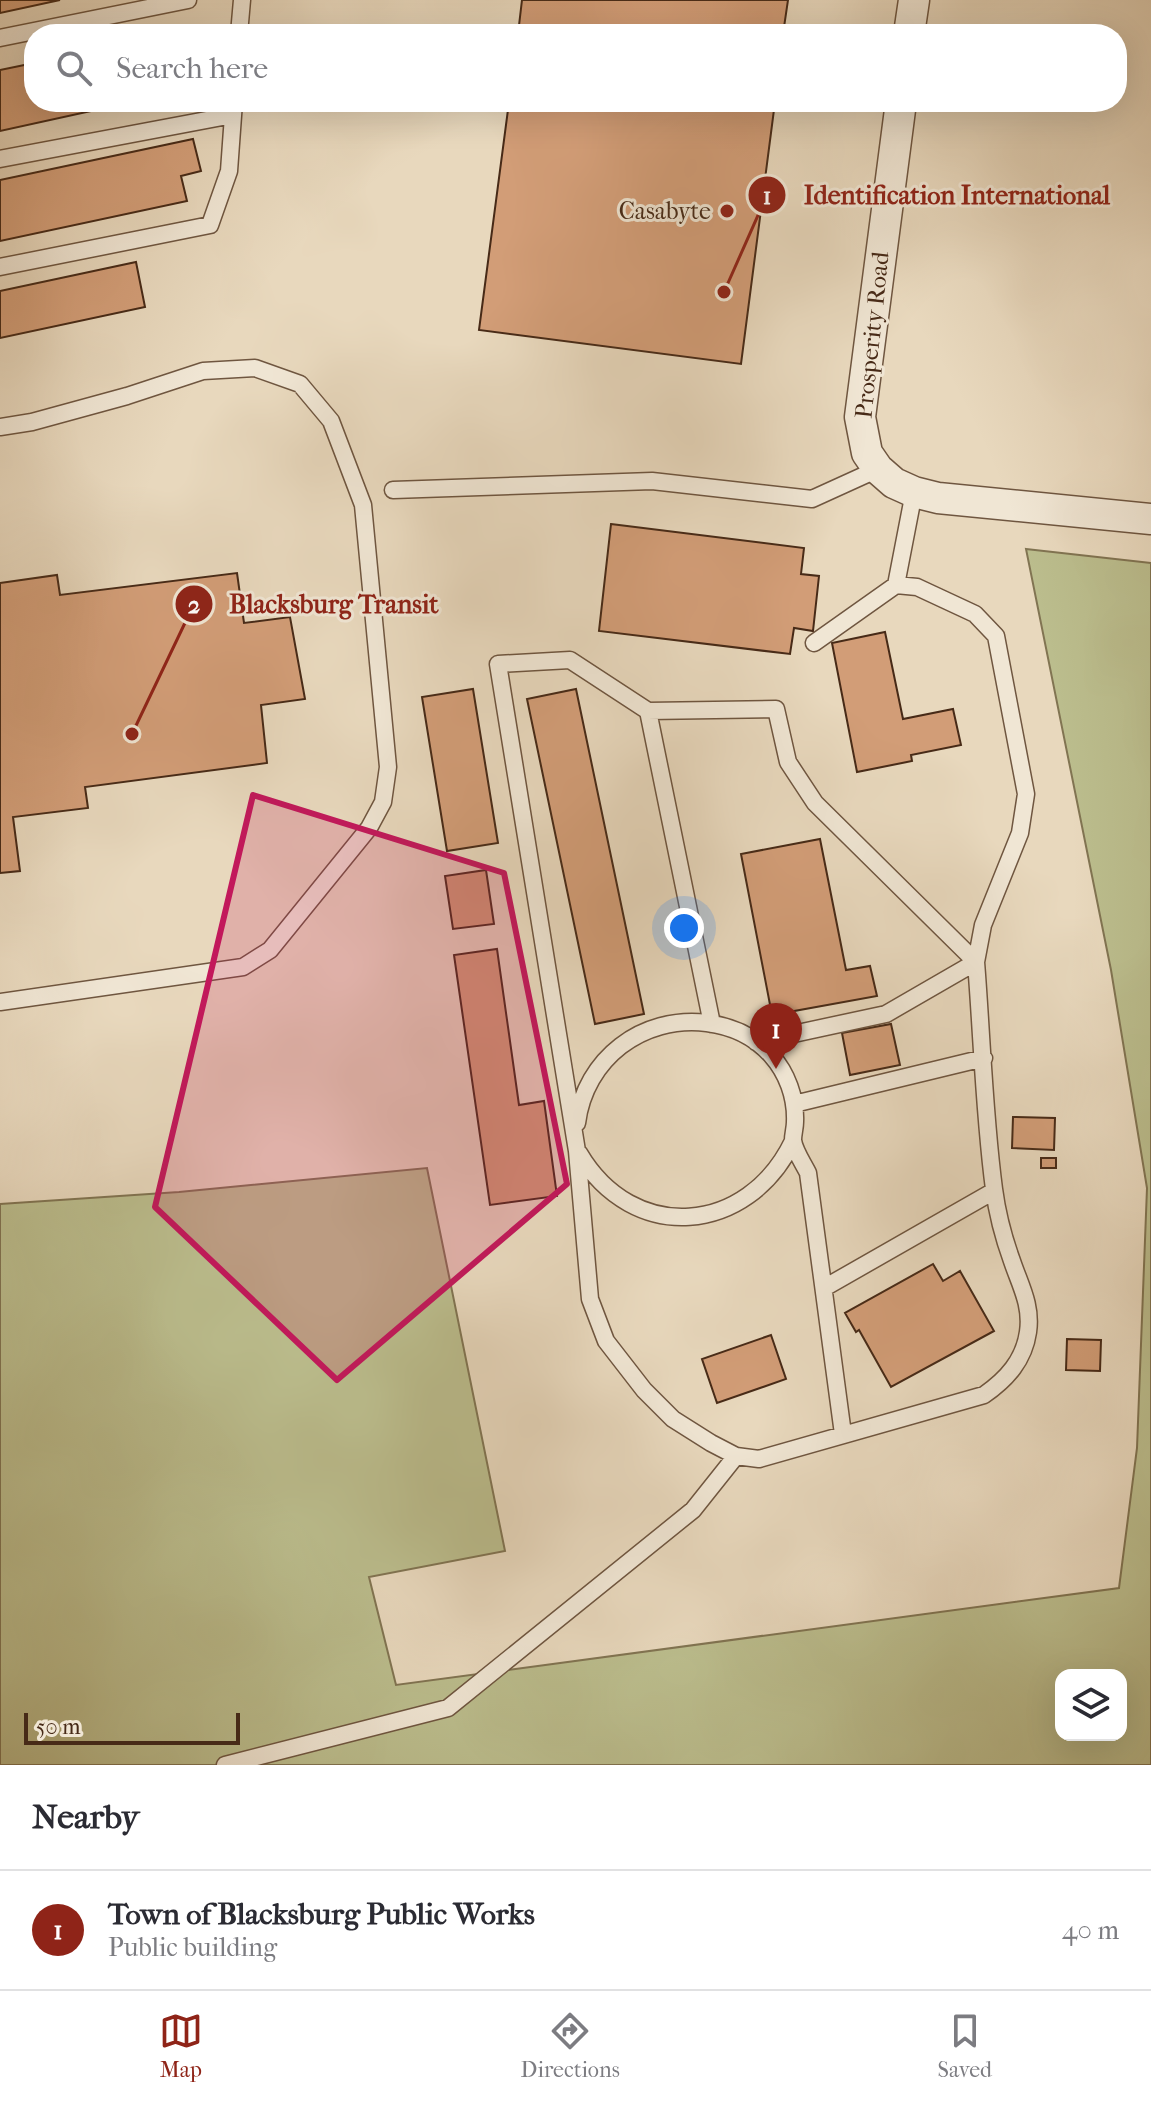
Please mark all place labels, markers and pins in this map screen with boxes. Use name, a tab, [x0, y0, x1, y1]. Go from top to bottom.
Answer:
callout: Identification International	[747, 170, 1126, 220]
place label: Casabyte	[619, 197, 711, 225]
marker: Casabyte	[718, 202, 736, 220]
callout: Blacksburg Transit	[174, 579, 455, 629]
pin: 1	[750, 1003, 802, 1069]

